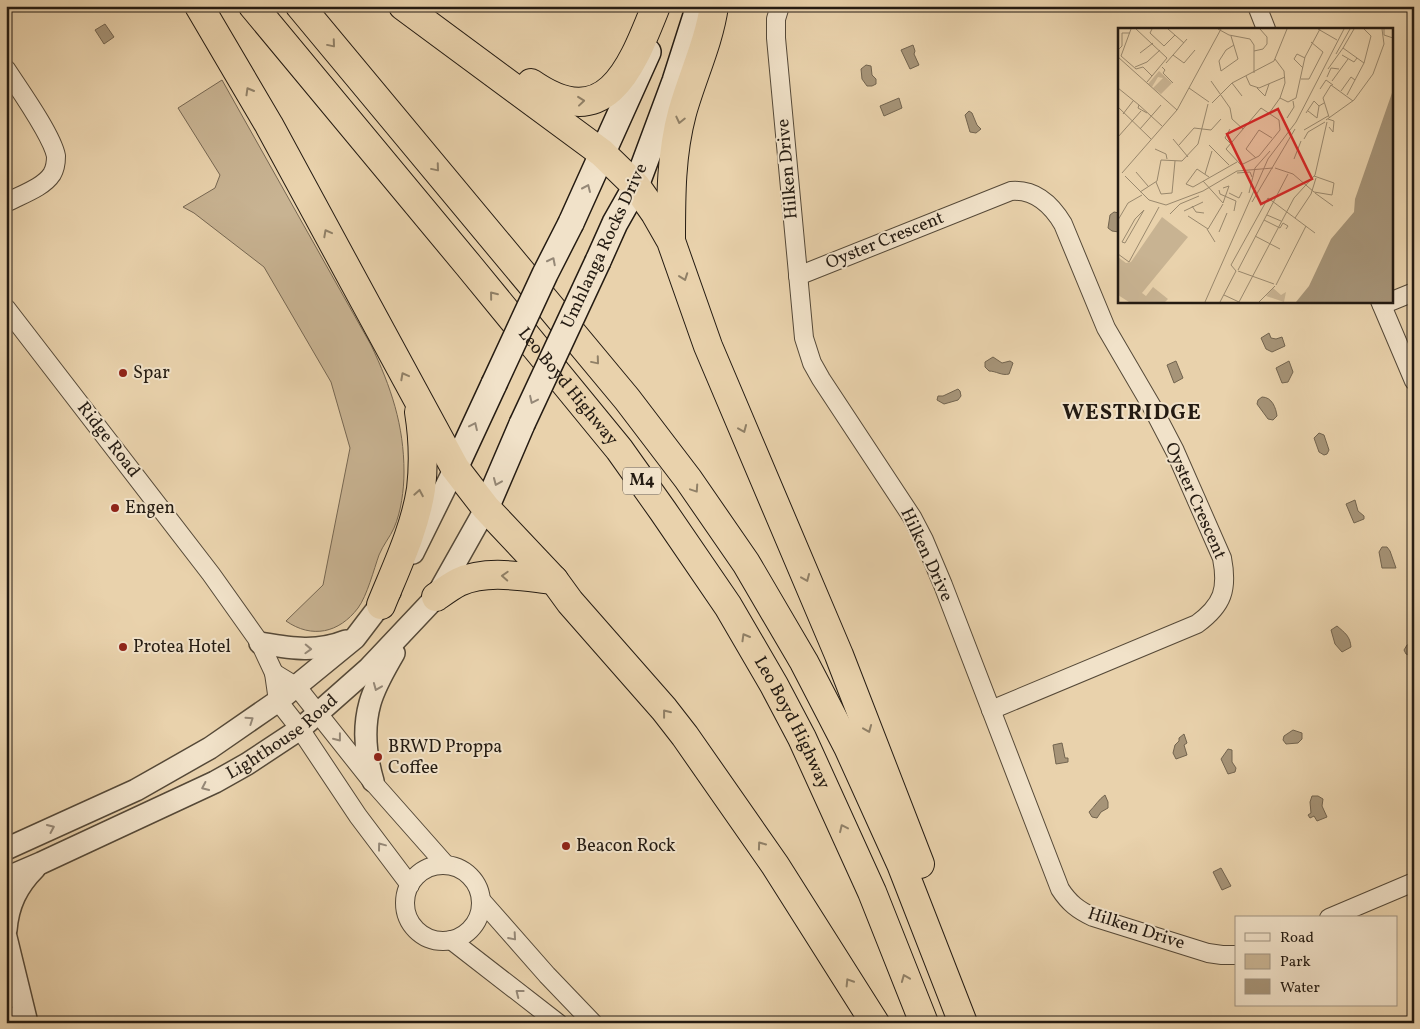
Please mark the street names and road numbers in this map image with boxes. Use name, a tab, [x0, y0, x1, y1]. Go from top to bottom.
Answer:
street label: Hilken Drive	[771, 118, 805, 220]
street label: Umhlanga Rocks Drive	[556, 159, 654, 333]
street label: Oyster Crescent	[822, 206, 948, 276]
street label: Leo Boyd Highway	[512, 322, 624, 451]
street label: Ridge Road	[70, 397, 146, 483]
street label: Oyster Crescent	[1158, 439, 1232, 563]
road number: M4	[623, 468, 661, 494]
street label: Hilken Drive	[893, 504, 959, 606]
street label: Leo Boyd Highway	[747, 652, 836, 793]
street label: Lighthouse Road	[222, 688, 344, 786]
street label: Hilken Drive	[1084, 902, 1188, 956]

